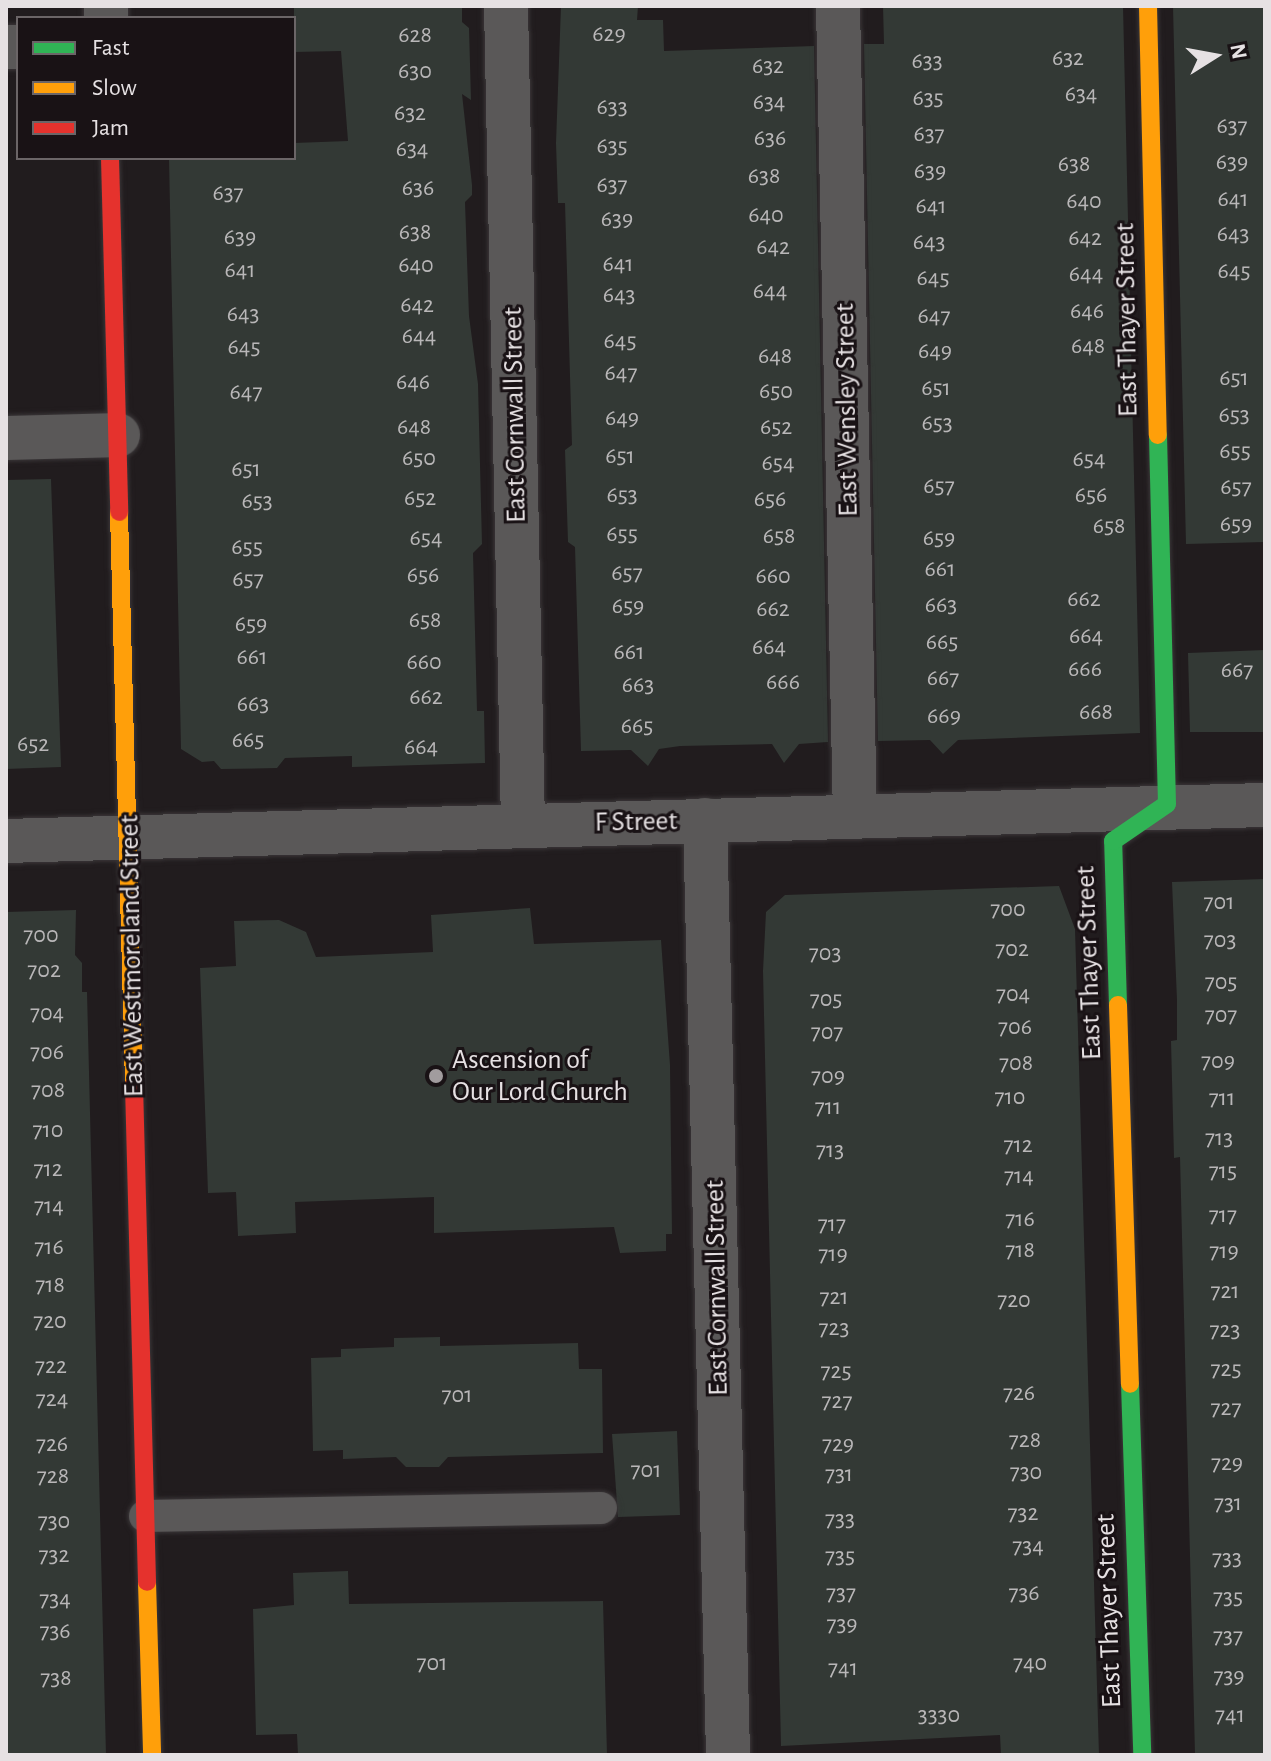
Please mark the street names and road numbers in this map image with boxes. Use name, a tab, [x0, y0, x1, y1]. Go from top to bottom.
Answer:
street label: East Thayer Street	[1109, 223, 1145, 417]
street label: East Wensley Street	[828, 303, 866, 517]
street label: East Cornwall Street	[496, 307, 534, 523]
street label: F Street	[594, 804, 678, 840]
street label: East Westmoreland Street	[113, 814, 151, 1098]
street label: East Thayer Street	[1069, 865, 1109, 1061]
street label: East Cornwall Street	[698, 1180, 736, 1396]
street label: East Thayer Street	[1089, 1513, 1129, 1709]

